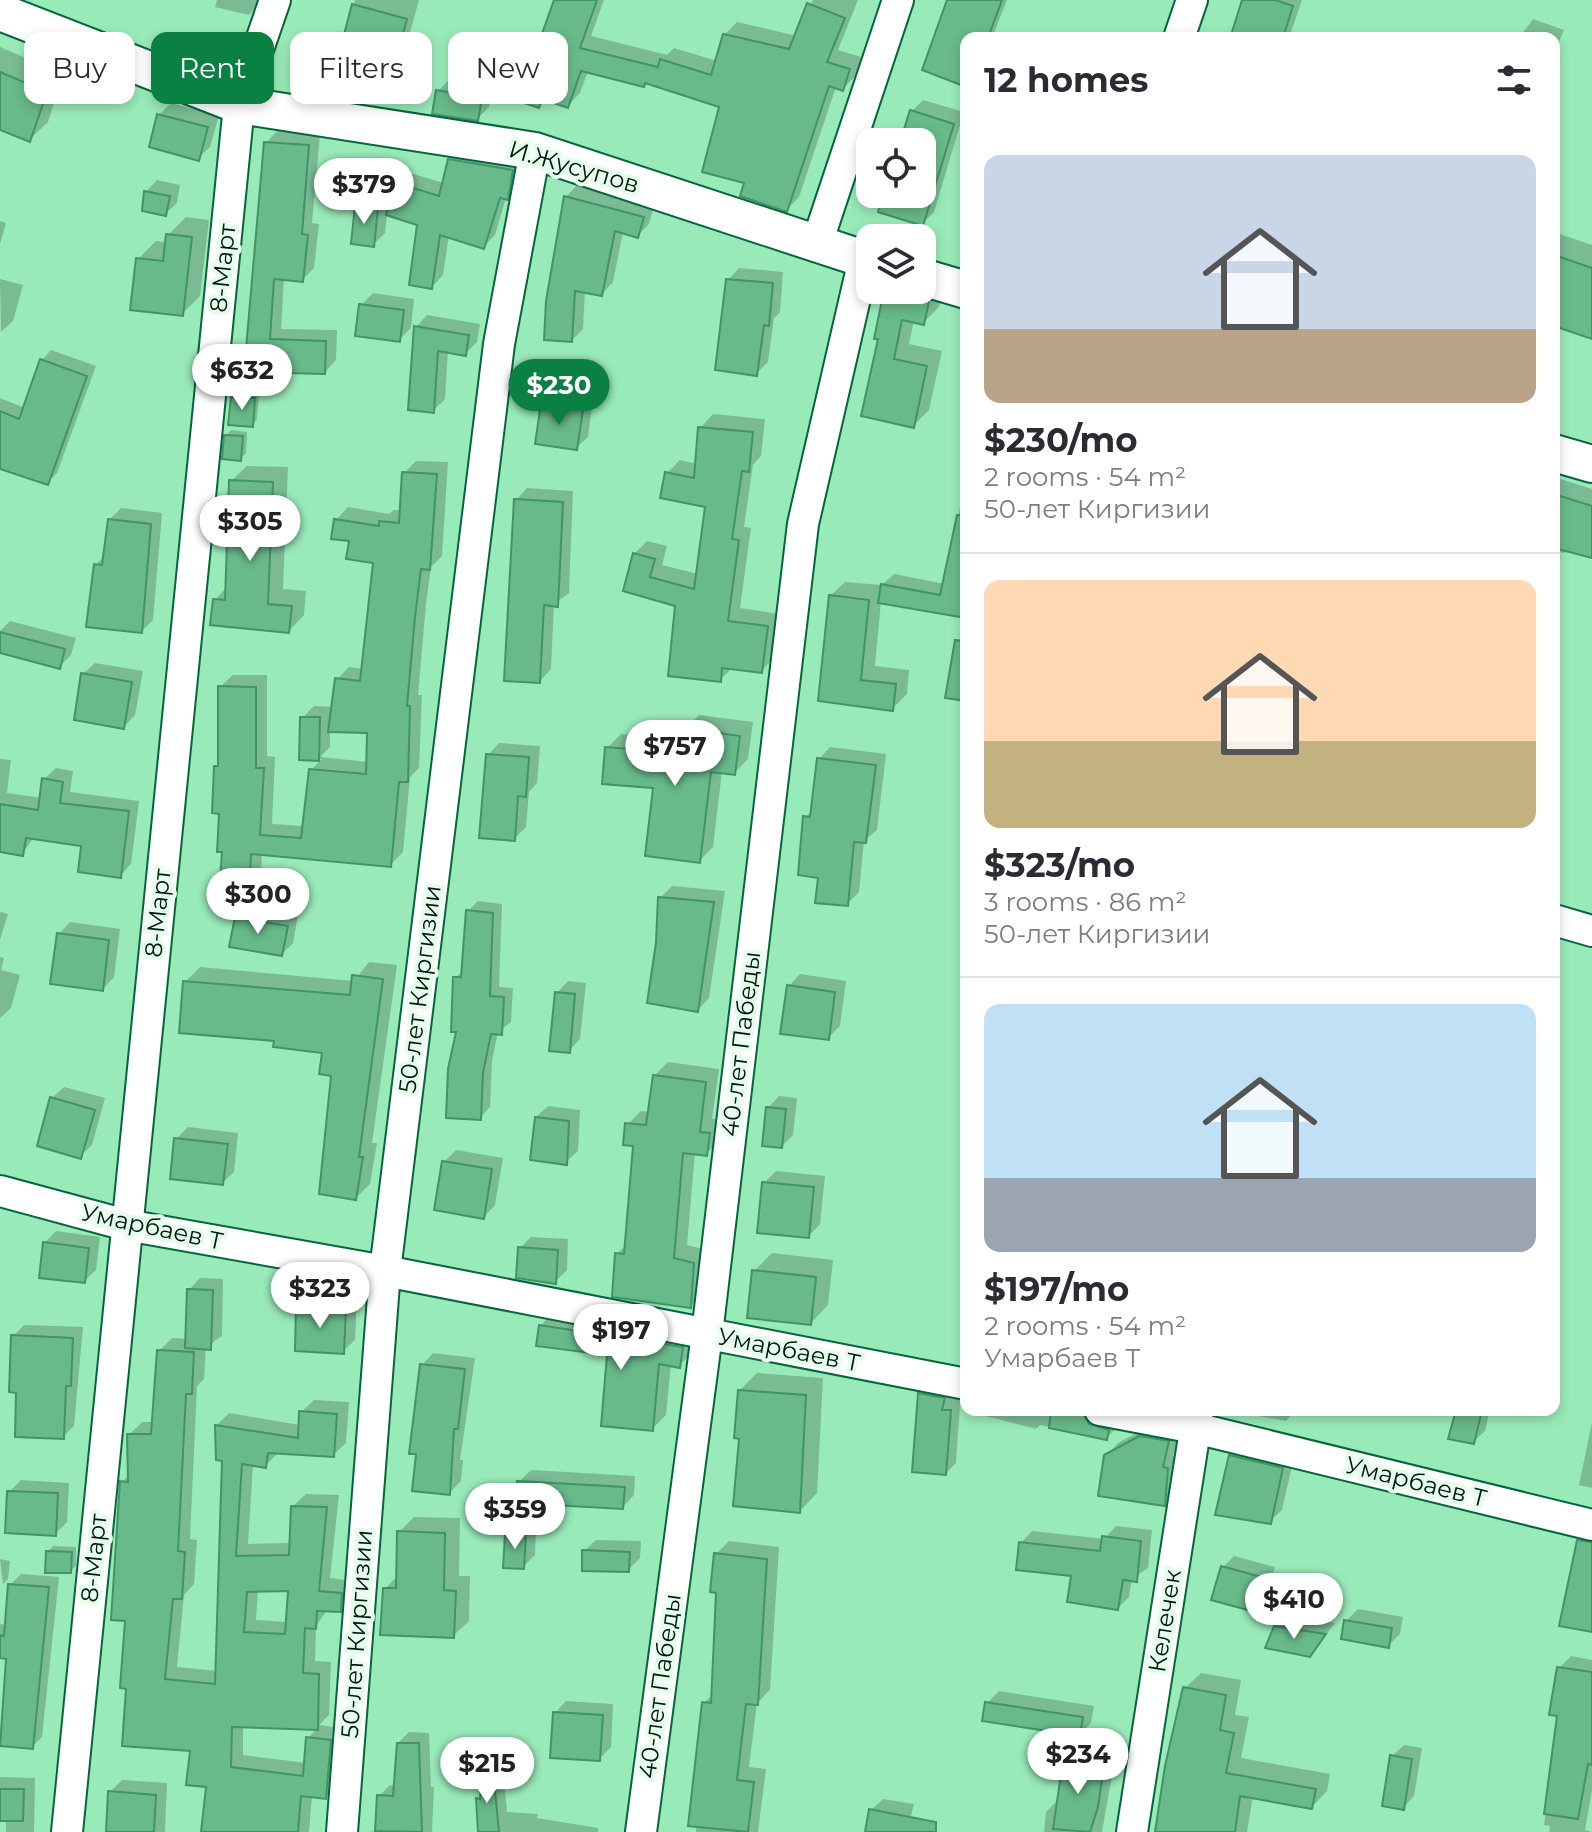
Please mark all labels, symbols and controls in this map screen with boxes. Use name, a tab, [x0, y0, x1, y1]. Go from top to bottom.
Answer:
chip: Buy	[24, 32, 135, 104]
chip: Rent	[151, 32, 274, 104]
chip: Filters	[290, 32, 432, 104]
chip: New	[448, 32, 568, 104]
icon: filters	[1492, 58, 1536, 102]
text: 12 homes	[984, 59, 1148, 101]
map controls	[856, 128, 936, 304]
button: locate	[856, 128, 936, 208]
street label: И.Жусупов	[506, 134, 643, 199]
pin: $379	[317, 158, 411, 226]
text: $379	[332, 168, 396, 200]
icon: home	[1188, 207, 1332, 351]
street label: 8-Март	[203, 222, 242, 314]
button: layers	[856, 224, 936, 304]
pin: $632	[195, 344, 289, 412]
text: $632	[210, 354, 274, 386]
pin: $230	[512, 359, 606, 427]
text: $230	[527, 369, 591, 401]
text: $230/mo	[984, 419, 1138, 461]
text: 2 rooms · 54 m²	[984, 461, 1186, 493]
text: 50-лет Киргизии	[984, 493, 1210, 525]
pin: $305	[203, 495, 297, 563]
text: $305	[217, 505, 283, 537]
icon: home	[1188, 632, 1332, 776]
pin: $757	[628, 720, 722, 788]
text: $757	[643, 730, 707, 762]
text: $323/mo	[984, 844, 1135, 886]
street label: 8-Март	[138, 867, 177, 959]
pin: $300	[211, 868, 305, 936]
text: $300	[224, 878, 292, 910]
street label: 50-лет Киргизии	[392, 883, 447, 1094]
text: 3 rooms · 86 m²	[984, 886, 1187, 918]
text: 50-лет Киргизии	[984, 918, 1210, 950]
street label: 40-лет Пабеды	[715, 950, 766, 1138]
icon: home	[1188, 1056, 1332, 1200]
street label: Умарбаев Т	[78, 1197, 226, 1256]
pin: $323	[273, 1262, 367, 1330]
text: $197/mo	[984, 1268, 1129, 1310]
text: $323	[289, 1272, 351, 1304]
pin: $197	[574, 1304, 668, 1372]
text: 2 rooms · 54 m²	[984, 1310, 1186, 1342]
text: $197	[591, 1314, 651, 1346]
street label: Умарбаев Т	[715, 1321, 863, 1378]
text: Умарбаев Т	[984, 1342, 1140, 1374]
street label: Умарбаев Т	[1343, 1450, 1490, 1513]
pin: $359	[468, 1483, 562, 1551]
text: $359	[483, 1493, 547, 1525]
street label: 8-Март	[74, 1512, 113, 1604]
street label: 50-лет Киргизии	[335, 1529, 378, 1739]
street label: Келечек	[1142, 1567, 1187, 1674]
pin: $410	[1247, 1573, 1341, 1641]
text: $410	[1263, 1583, 1325, 1615]
street label: 40-лет Пабеды	[632, 1592, 687, 1780]
pin: $234	[1031, 1728, 1125, 1796]
pin: $215	[440, 1737, 534, 1805]
text: $234	[1045, 1738, 1111, 1770]
text: $215	[458, 1747, 516, 1779]

